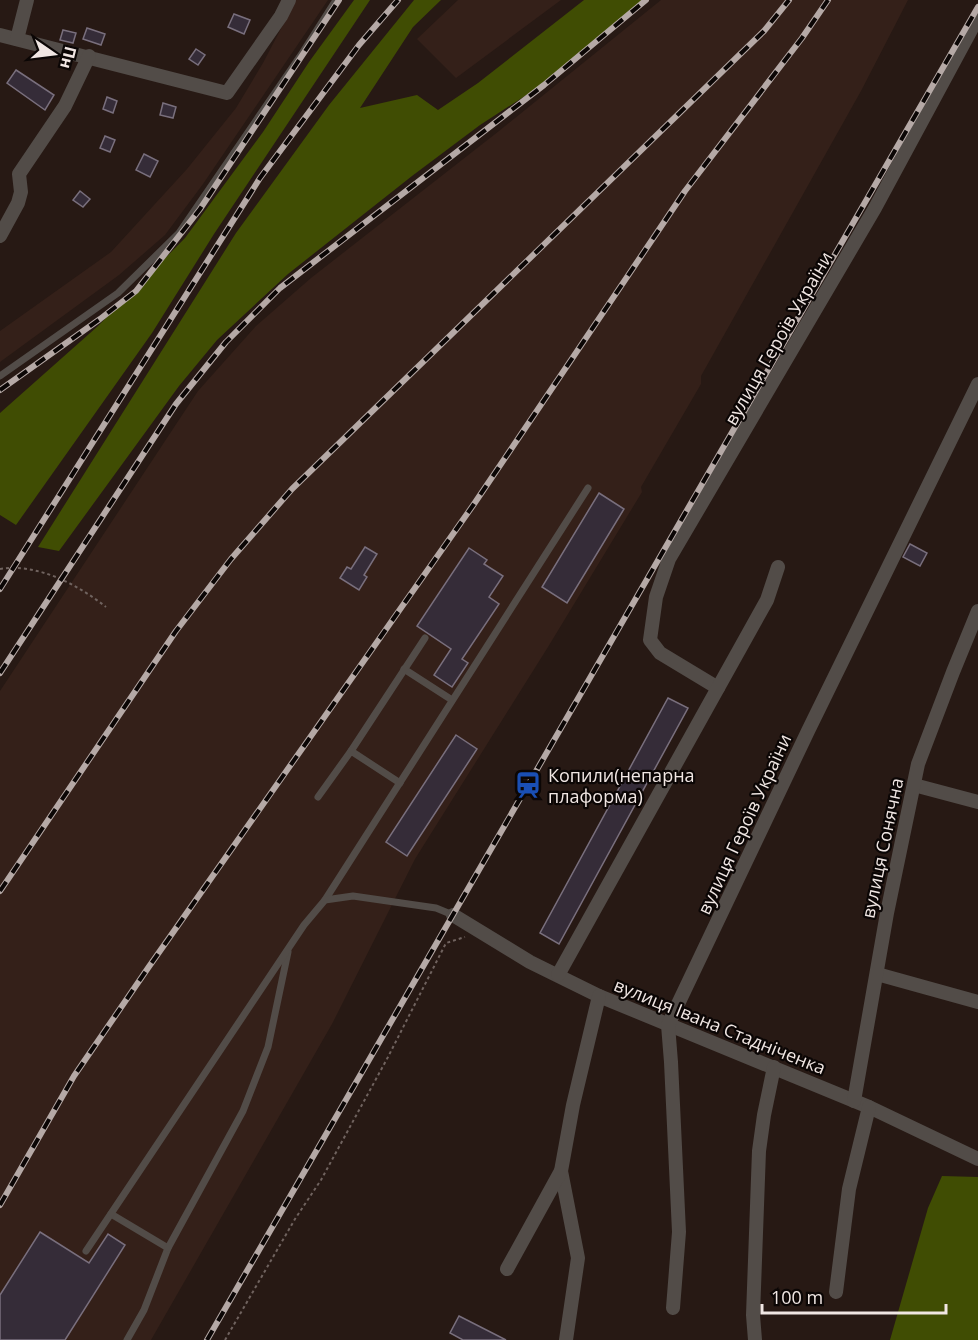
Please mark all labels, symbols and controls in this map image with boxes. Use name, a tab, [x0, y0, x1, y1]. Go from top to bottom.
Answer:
north arrow	[24, 24, 84, 84]
text: Пн	[55, 44, 82, 71]
street label: вулиця Героїв України	[718, 247, 838, 429]
street label: вулиця Героїв України	[692, 730, 796, 918]
place label: Копили(непарна плаформа)	[548, 763, 695, 808]
station icon: Копили(непарна плаформа)	[513, 770, 543, 800]
street label: вулиця Сонячна	[855, 776, 909, 920]
street label: вулиця Івана Стадніченка	[611, 972, 829, 1080]
scale bar	[762, 1277, 946, 1315]
text: 100 m	[771, 1285, 823, 1309]

